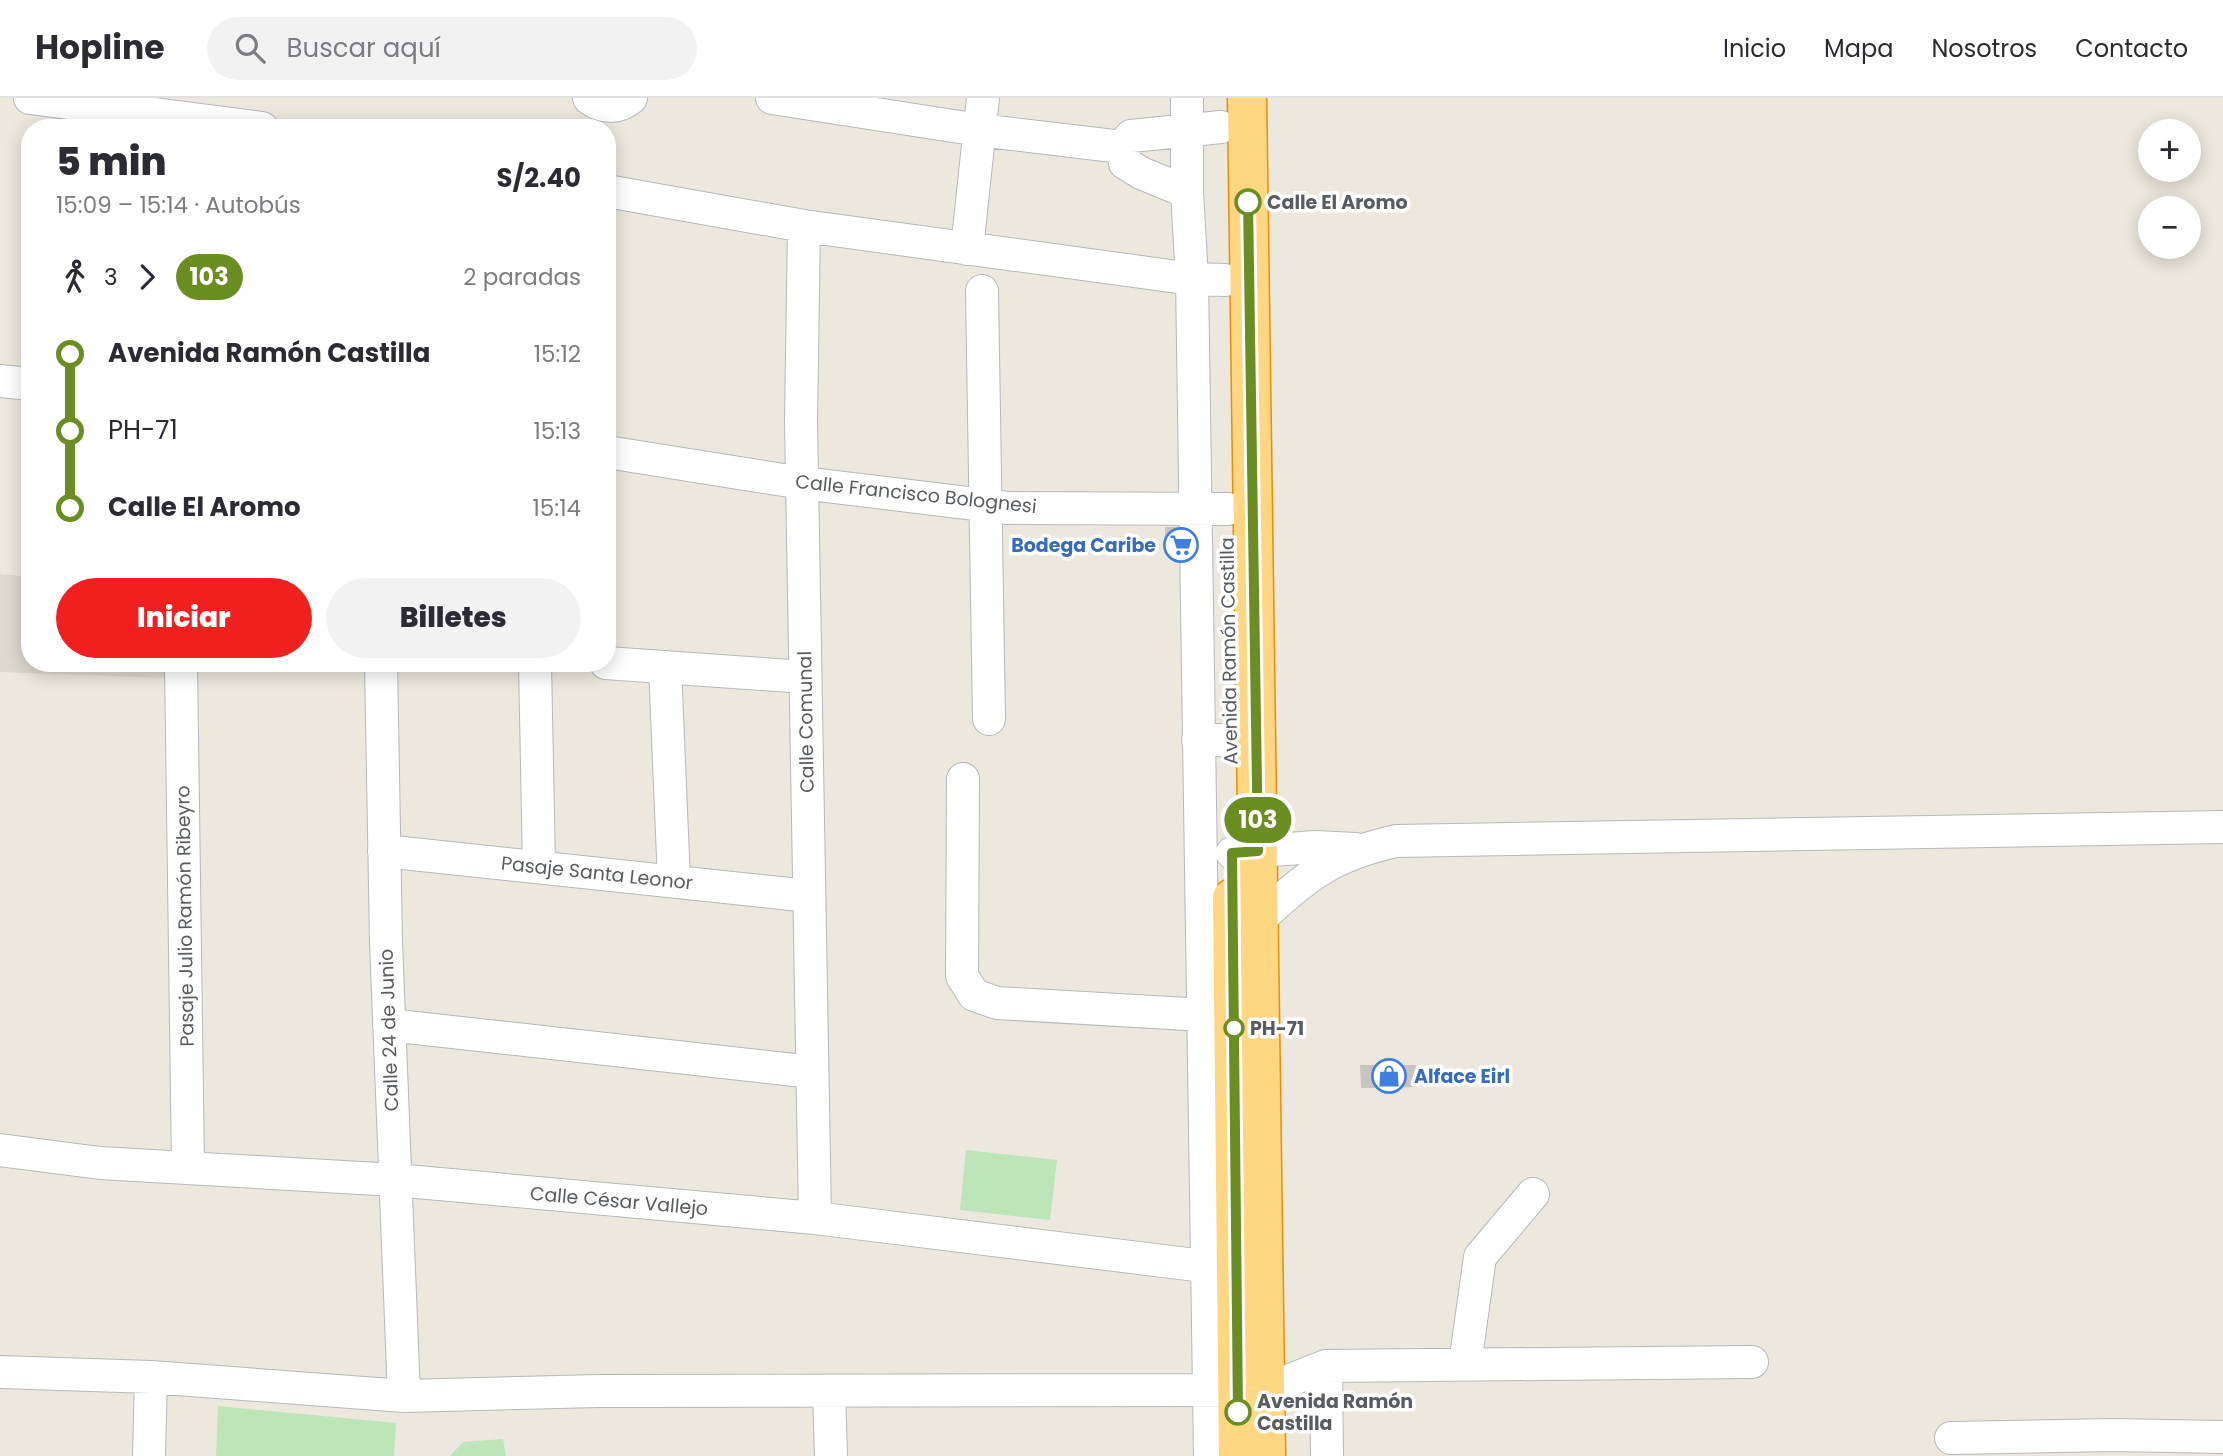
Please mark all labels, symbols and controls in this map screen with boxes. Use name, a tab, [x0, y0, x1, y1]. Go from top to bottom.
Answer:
search box	[207, 17, 697, 80]
text: Hopline	[35, 24, 165, 71]
icon: search	[231, 29, 269, 67]
text: Buscar aquí	[287, 30, 441, 66]
text: Inicio	[1723, 32, 1786, 65]
text: Mapa	[1824, 32, 1893, 65]
text: Nosotros	[1931, 32, 2037, 65]
text: Contacto	[2075, 32, 2188, 65]
map controls	[2138, 119, 2201, 259]
button: +	[2138, 119, 2201, 182]
text: 5 min	[56, 135, 166, 188]
text: S/2.40	[496, 160, 581, 196]
text: 15:09 – 15:14 · Autobús	[56, 189, 301, 221]
marker: Calle El Aromo	[1235, 189, 1261, 215]
place label: Calle El Aromo	[1267, 189, 1408, 216]
button: −	[2138, 196, 2201, 259]
icon: walk	[56, 258, 94, 296]
icon: forward	[128, 258, 166, 296]
text: 103	[190, 260, 229, 293]
text: 3	[104, 261, 118, 293]
text: 2 paradas	[463, 261, 581, 293]
text: Avenida Ramón Castilla	[108, 335, 430, 371]
text: 15:12	[534, 338, 581, 370]
text: PH-71	[108, 412, 178, 448]
text: 15:13	[533, 415, 581, 447]
street label: Calle Francisco Bolognesi	[794, 468, 1038, 520]
text: Calle El Aromo	[108, 489, 301, 525]
text: 15:14	[532, 492, 581, 524]
supermarket icon: Bodega Caribe	[1162, 526, 1200, 564]
place label: Bodega Caribe	[1011, 532, 1156, 559]
street label: Avenida Ramón Castilla	[1214, 537, 1244, 765]
button: Iniciar	[56, 578, 312, 658]
button: Billetes	[326, 578, 581, 658]
street label: Calle Comunal	[791, 651, 821, 793]
street label: Pasaje Julio Ramón Ribeyro	[169, 785, 201, 1047]
line badge: 103	[1218, 797, 1298, 843]
text: 103	[1238, 803, 1278, 836]
street label: Pasaje Santa Leonor	[500, 850, 694, 896]
street label: Calle 24 de Junio	[373, 948, 405, 1112]
place label: PH-71	[1250, 1015, 1304, 1042]
marker: PH-71	[1224, 1018, 1244, 1038]
shop icon: Alface Eirl	[1370, 1057, 1408, 1095]
place label: Alface Eirl	[1414, 1063, 1510, 1090]
street label: Calle César Vallejo	[529, 1180, 709, 1222]
place label: Avenida Ramón Castilla	[1257, 1388, 1413, 1437]
marker: Avenida Ramón Castilla	[1225, 1399, 1251, 1425]

